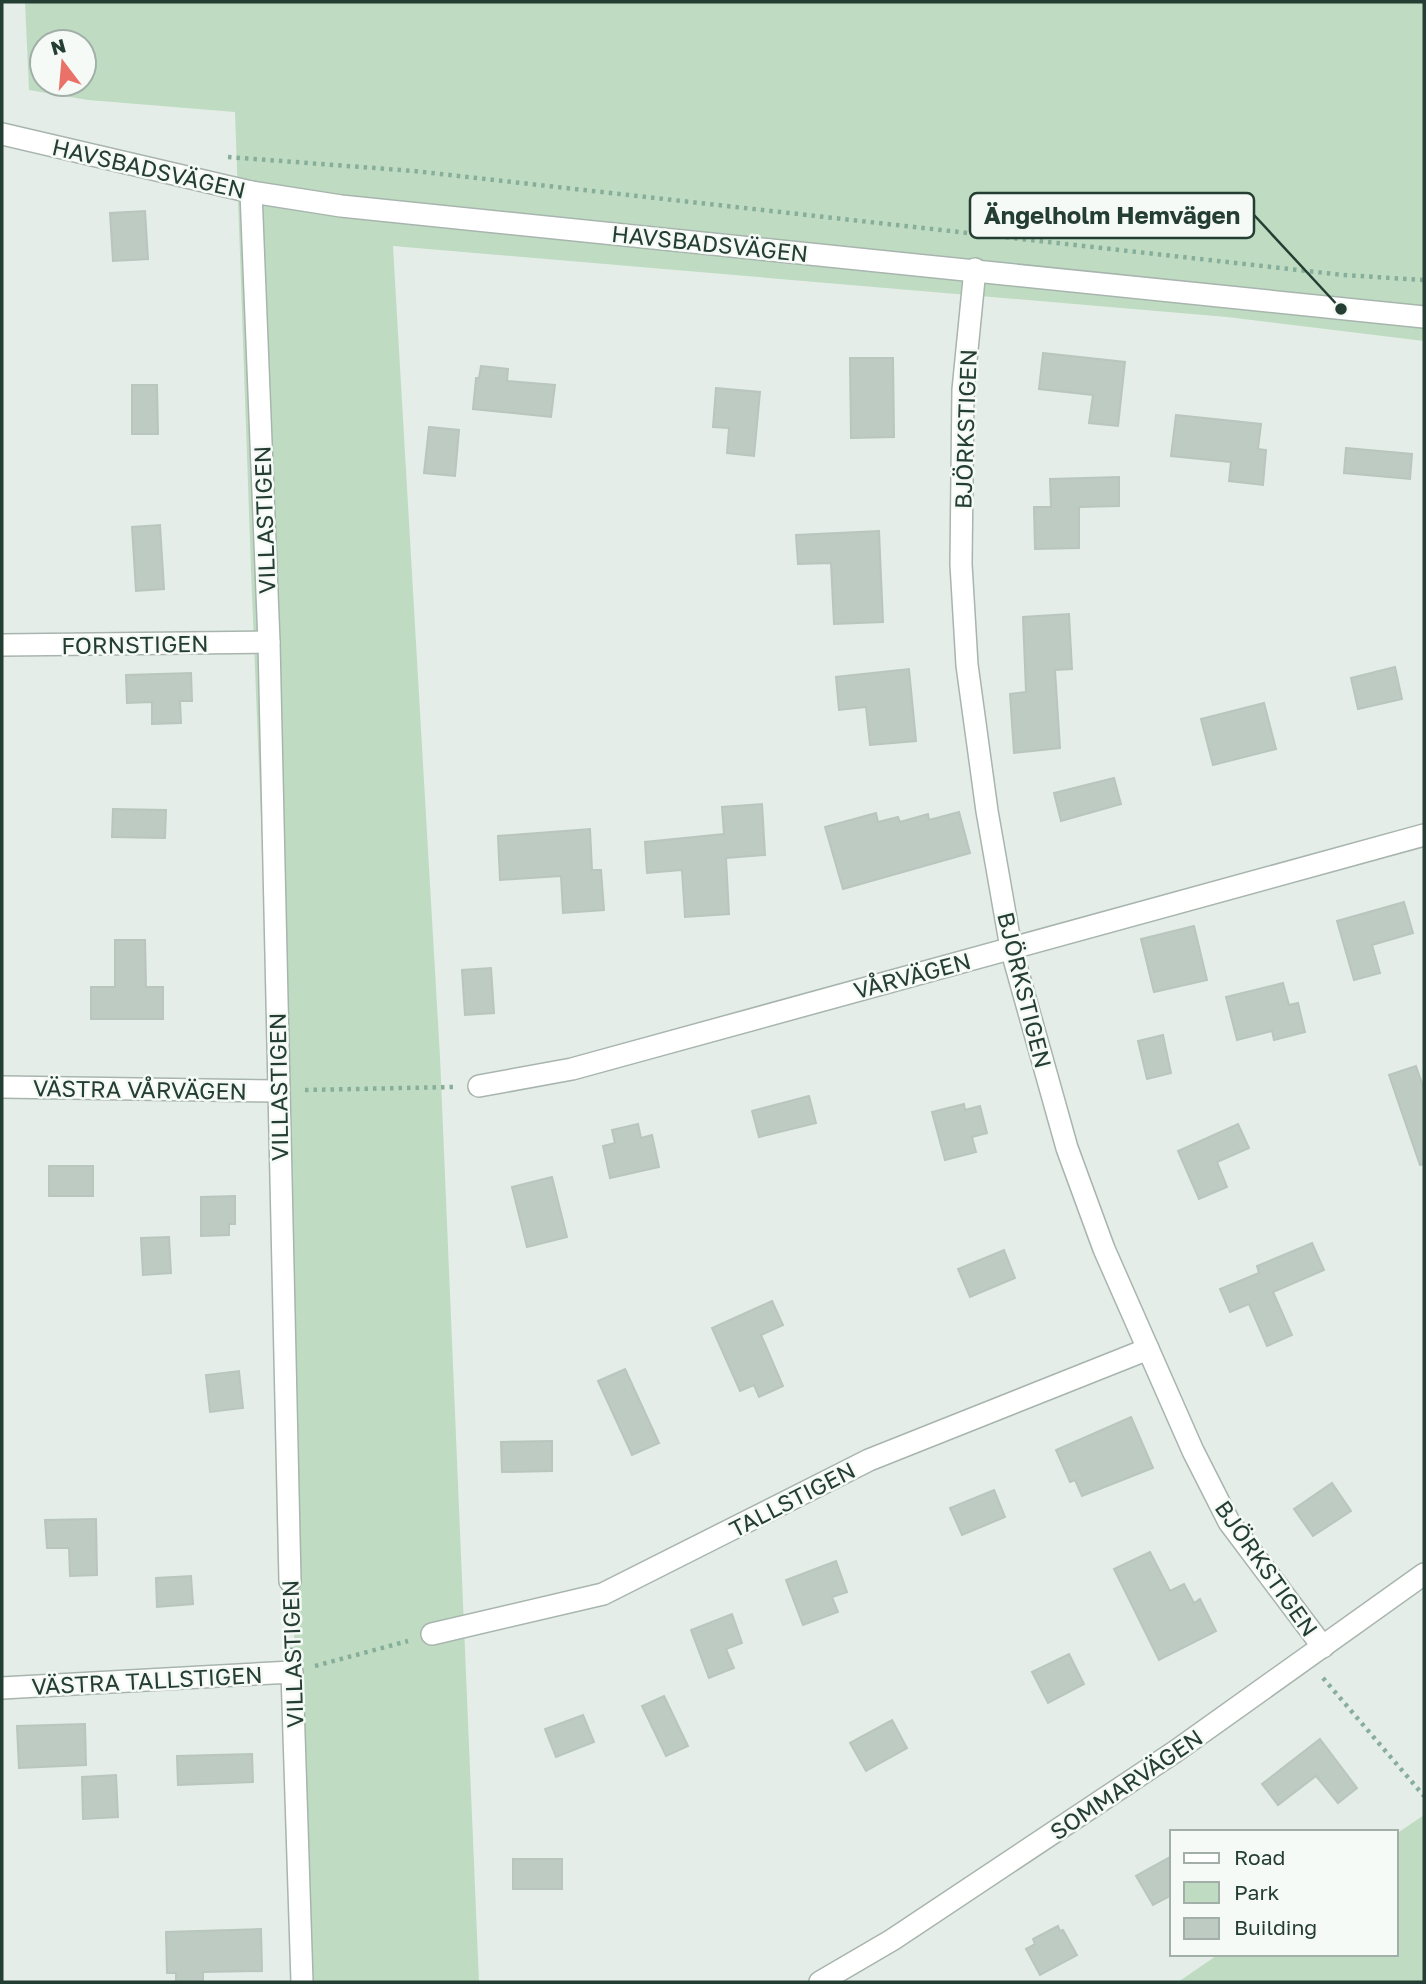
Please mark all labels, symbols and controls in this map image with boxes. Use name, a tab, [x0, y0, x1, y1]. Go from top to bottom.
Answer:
north arrow	[28, 28, 98, 98]
text: N	[48, 33, 68, 59]
street label: HAVSBADSVÄGEN	[50, 132, 248, 204]
callout: Ängelholm Hemvägen	[970, 193, 1254, 238]
text: Ängelholm Hemvägen	[984, 200, 1240, 229]
street label: HAVSBADSVÄGEN	[610, 219, 810, 267]
street label: BJÖRKSTIGEN	[948, 349, 982, 509]
street label: VILLASTIGEN	[247, 445, 281, 595]
street label: FORNSTIGEN	[61, 629, 209, 659]
street label: BJÖRKSTIGEN	[992, 909, 1058, 1071]
street label: VÅRVÄGEN	[850, 945, 974, 1004]
street label: VILLASTIGEN	[263, 1013, 293, 1161]
street label: VÄSTRA VÅRVÄGEN	[33, 1072, 247, 1105]
street label: TALLSTIGEN	[724, 1455, 860, 1543]
street label: BJÖRKSTIGEN	[1210, 1494, 1324, 1642]
street label: VILLASTIGEN	[275, 1579, 309, 1729]
street label: VÄSTRA TALLSTIGEN	[31, 1660, 263, 1700]
street label: SOMMARVÄGEN	[1044, 1723, 1208, 1845]
legend	[1170, 1830, 1398, 1956]
text: Road	[1234, 1844, 1285, 1870]
text: Park	[1234, 1879, 1280, 1905]
text: Building	[1234, 1914, 1317, 1940]

